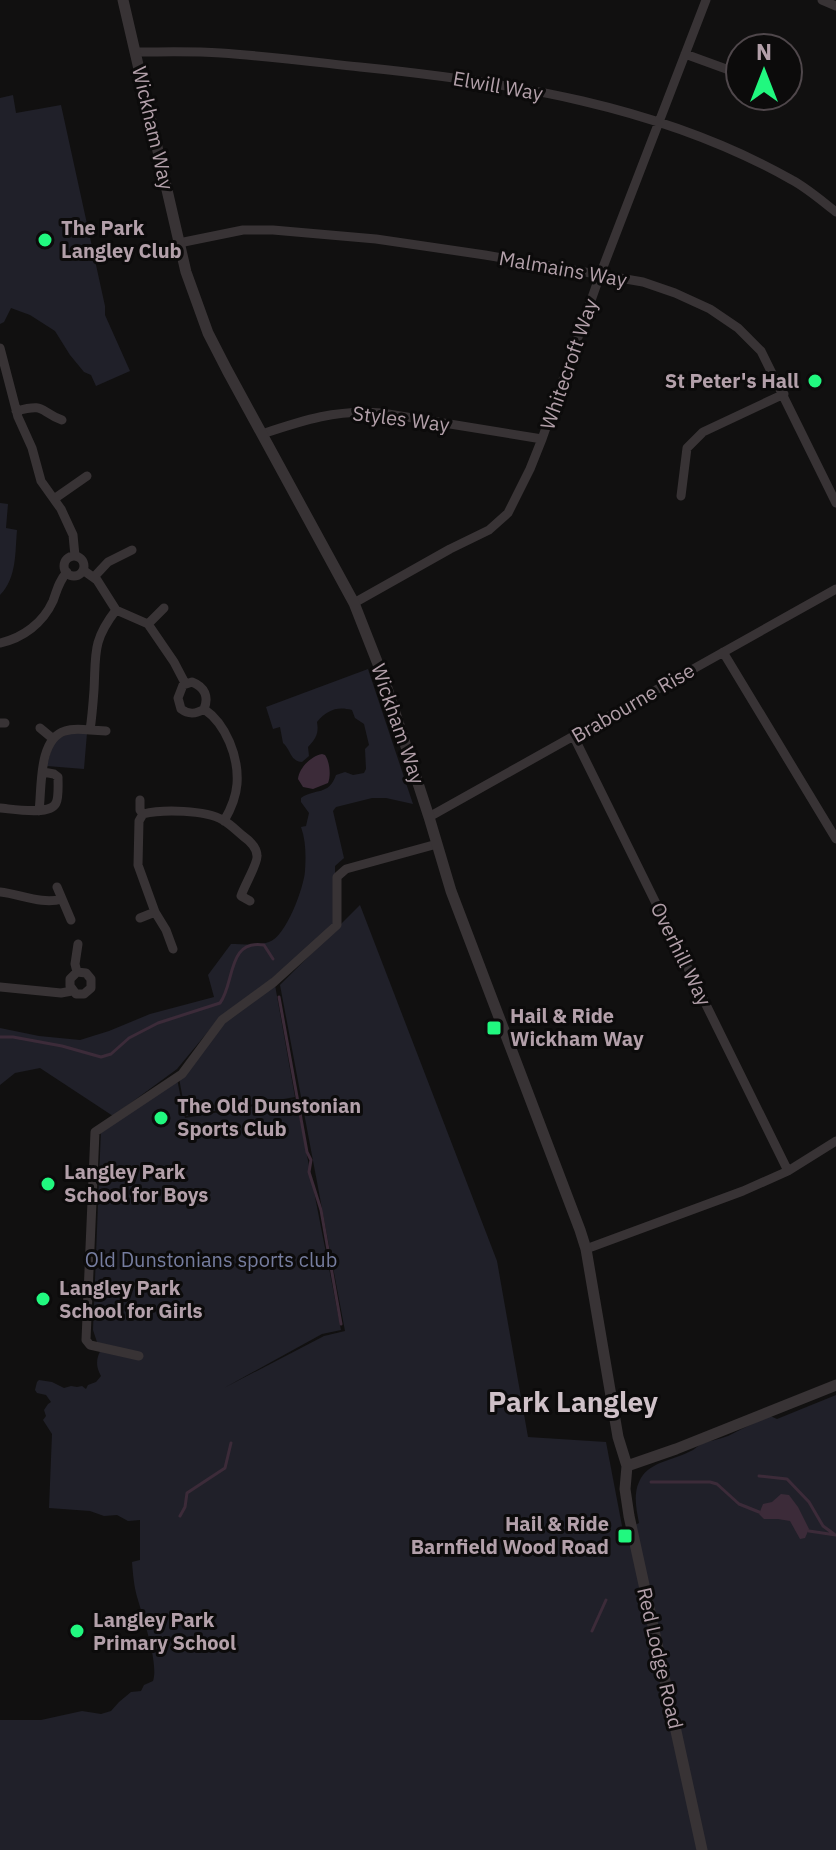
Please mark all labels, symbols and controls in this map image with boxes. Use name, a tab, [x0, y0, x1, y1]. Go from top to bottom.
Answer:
north arrow	[724, 32, 804, 112]
text: N	[756, 37, 772, 66]
street label: Wickham Way	[126, 64, 181, 192]
street label: Elwill Way	[451, 64, 545, 107]
place label: The Park Langley Club	[61, 214, 182, 264]
marker: The Park Langley Club	[36, 231, 54, 249]
street label: Malmains Way	[497, 244, 629, 293]
street label: Whitecroft Way	[533, 295, 604, 433]
place label: St Peter's Hall	[665, 367, 799, 394]
marker: St Peter's Hall	[806, 372, 824, 390]
street label: Styles Way	[351, 399, 451, 438]
street label: Brabourne Rise	[566, 656, 699, 749]
street label: Wickham Way	[365, 660, 432, 788]
street label: Overhill Way	[645, 897, 718, 1010]
place label: Hail & Ride Wickham Way	[510, 1002, 644, 1052]
marker: Hail & Ride Wickham Way	[485, 1019, 503, 1037]
place label: The Old Dunstonian Sports Club	[177, 1092, 361, 1142]
marker: The Old Dunstonian Sports Club	[152, 1109, 170, 1127]
place label: Langley Park School for Boys	[64, 1158, 208, 1208]
marker: Langley Park School for Boys	[39, 1175, 57, 1193]
park label: Old Dunstonians sports club	[85, 1246, 337, 1273]
place label: Langley Park School for Girls	[59, 1274, 203, 1324]
marker: Langley Park School for Girls	[34, 1290, 52, 1308]
district label: Park Langley	[488, 1383, 658, 1420]
place label: Hail & Ride Barnfield Wood Road	[411, 1510, 609, 1560]
marker: Hail & Ride Barnfield Wood Road	[616, 1527, 634, 1545]
street label: Red Lodge Road	[631, 1584, 690, 1731]
place label: Langley Park Primary School	[93, 1606, 236, 1656]
marker: Langley Park Primary School	[68, 1622, 86, 1640]

